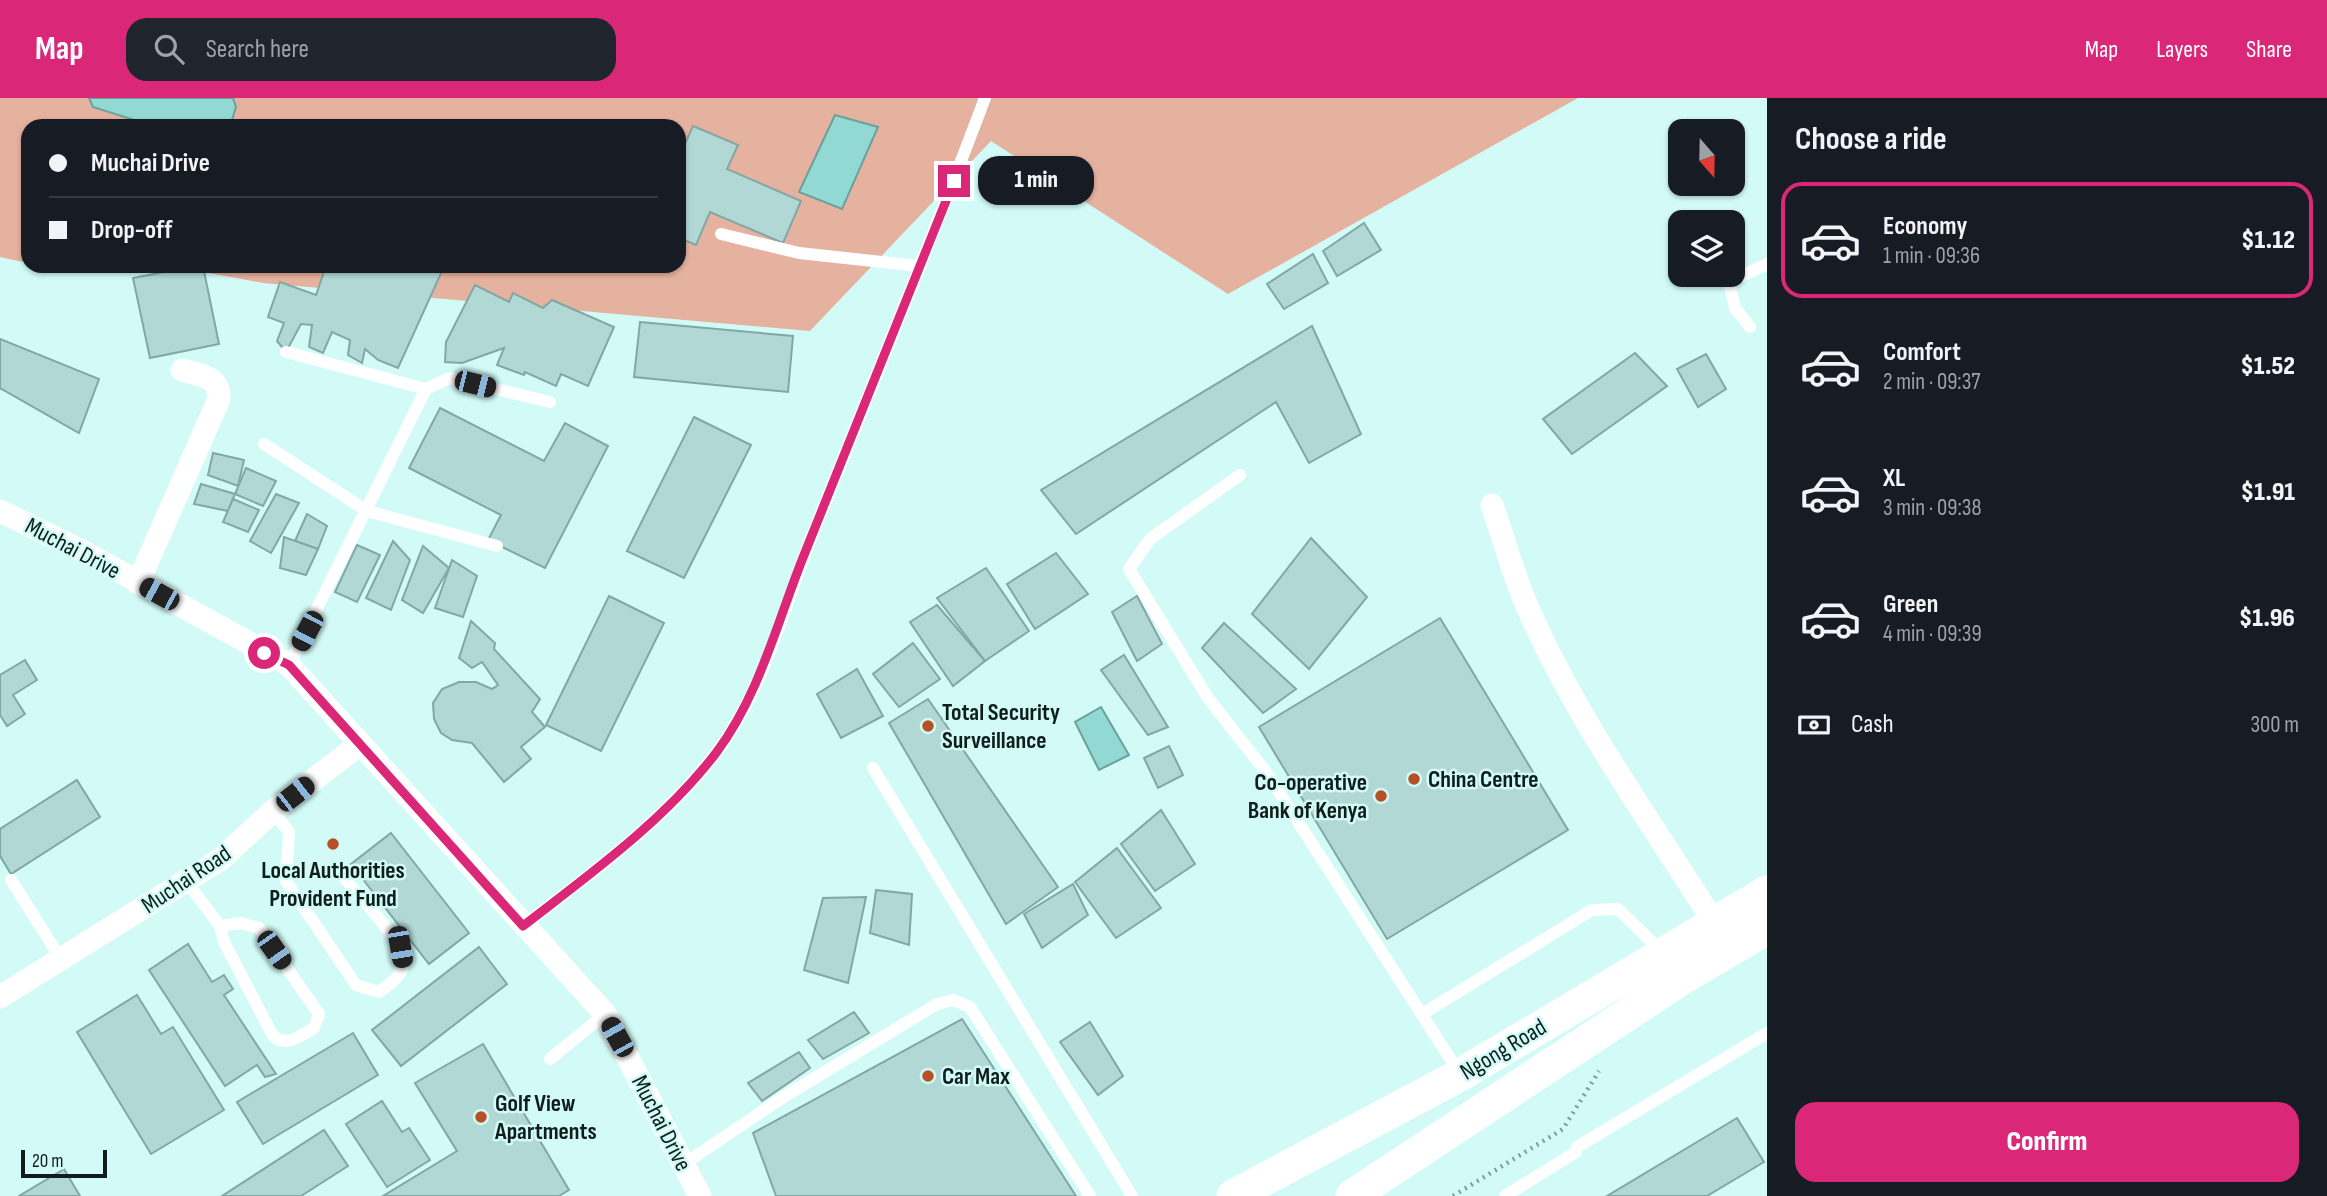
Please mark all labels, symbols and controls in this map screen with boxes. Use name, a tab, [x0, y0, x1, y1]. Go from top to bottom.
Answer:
search box	[126, 18, 616, 81]
text: Map	[35, 29, 84, 69]
icon: search	[150, 30, 188, 68]
text: Search here	[206, 34, 309, 65]
text: Map	[2085, 35, 2118, 64]
text: Layers	[2156, 35, 2208, 64]
text: Share	[2246, 35, 2292, 64]
north arrow	[1668, 119, 1745, 196]
map controls	[1668, 119, 1745, 287]
text: Choose a ride	[1795, 120, 1947, 159]
text: Muchai Drive	[91, 148, 210, 179]
callout: 1 min	[978, 156, 1094, 206]
route end	[938, 165, 970, 197]
text: 1 min	[1014, 166, 1058, 194]
icon: car	[1799, 209, 1862, 272]
button: layers	[1668, 210, 1745, 287]
text: Economy	[1883, 211, 1967, 242]
text: Drop-off	[91, 215, 172, 246]
text: $1.12	[2241, 225, 2295, 256]
text: 1 min · 09:36	[1883, 242, 1980, 270]
icon: car	[1799, 335, 1862, 398]
text: Comfort	[1883, 337, 1961, 368]
text: $1.52	[2240, 351, 2295, 382]
text: 2 min · 09:37	[1883, 368, 1981, 396]
car	[453, 369, 498, 399]
icon: car	[1799, 461, 1862, 524]
text: XL	[1883, 463, 1905, 494]
text: $1.91	[2241, 477, 2295, 508]
text: 3 min · 09:38	[1883, 494, 1982, 522]
street label: Muchai Drive	[20, 511, 125, 586]
car	[136, 575, 183, 613]
icon: car	[1799, 587, 1862, 650]
text: Green	[1883, 589, 1938, 620]
text: $1.96	[2239, 603, 2295, 634]
car	[288, 608, 327, 654]
text: 4 min · 09:39	[1883, 620, 1982, 648]
route start	[248, 637, 280, 669]
place label: Total Security Surveillance	[942, 698, 1060, 755]
icon: cash	[1795, 706, 1833, 744]
text: Cash	[1851, 709, 1894, 740]
text: 300 m	[2250, 711, 2299, 739]
marker: Total Security Surveillance	[920, 718, 936, 734]
place label: China Centre	[1428, 765, 1539, 794]
place label: Co-operative Bank of Kenya	[1248, 768, 1367, 825]
marker: China Centre	[1406, 771, 1422, 787]
car	[272, 773, 319, 815]
marker: Co-operative Bank of Kenya	[1373, 788, 1389, 804]
marker: Local Authorities Provident Fund	[325, 836, 341, 852]
street label: Muchai Road	[136, 839, 237, 920]
place label: Local Authorities Provident Fund	[261, 856, 405, 913]
car	[387, 924, 414, 970]
car	[254, 927, 295, 973]
street label: Ngong Road	[1455, 1012, 1552, 1086]
car	[598, 1014, 637, 1060]
place label: Car Max	[942, 1062, 1010, 1091]
marker: Car Max	[920, 1068, 936, 1084]
street label: Muchai Drive	[625, 1070, 698, 1176]
place label: Golf View Apartments	[494, 1089, 597, 1146]
button: Confirm	[1795, 1102, 2299, 1182]
marker: Golf View Apartments	[473, 1109, 489, 1125]
scale bar	[21, 1147, 107, 1179]
text: 20 m	[32, 1150, 64, 1173]

